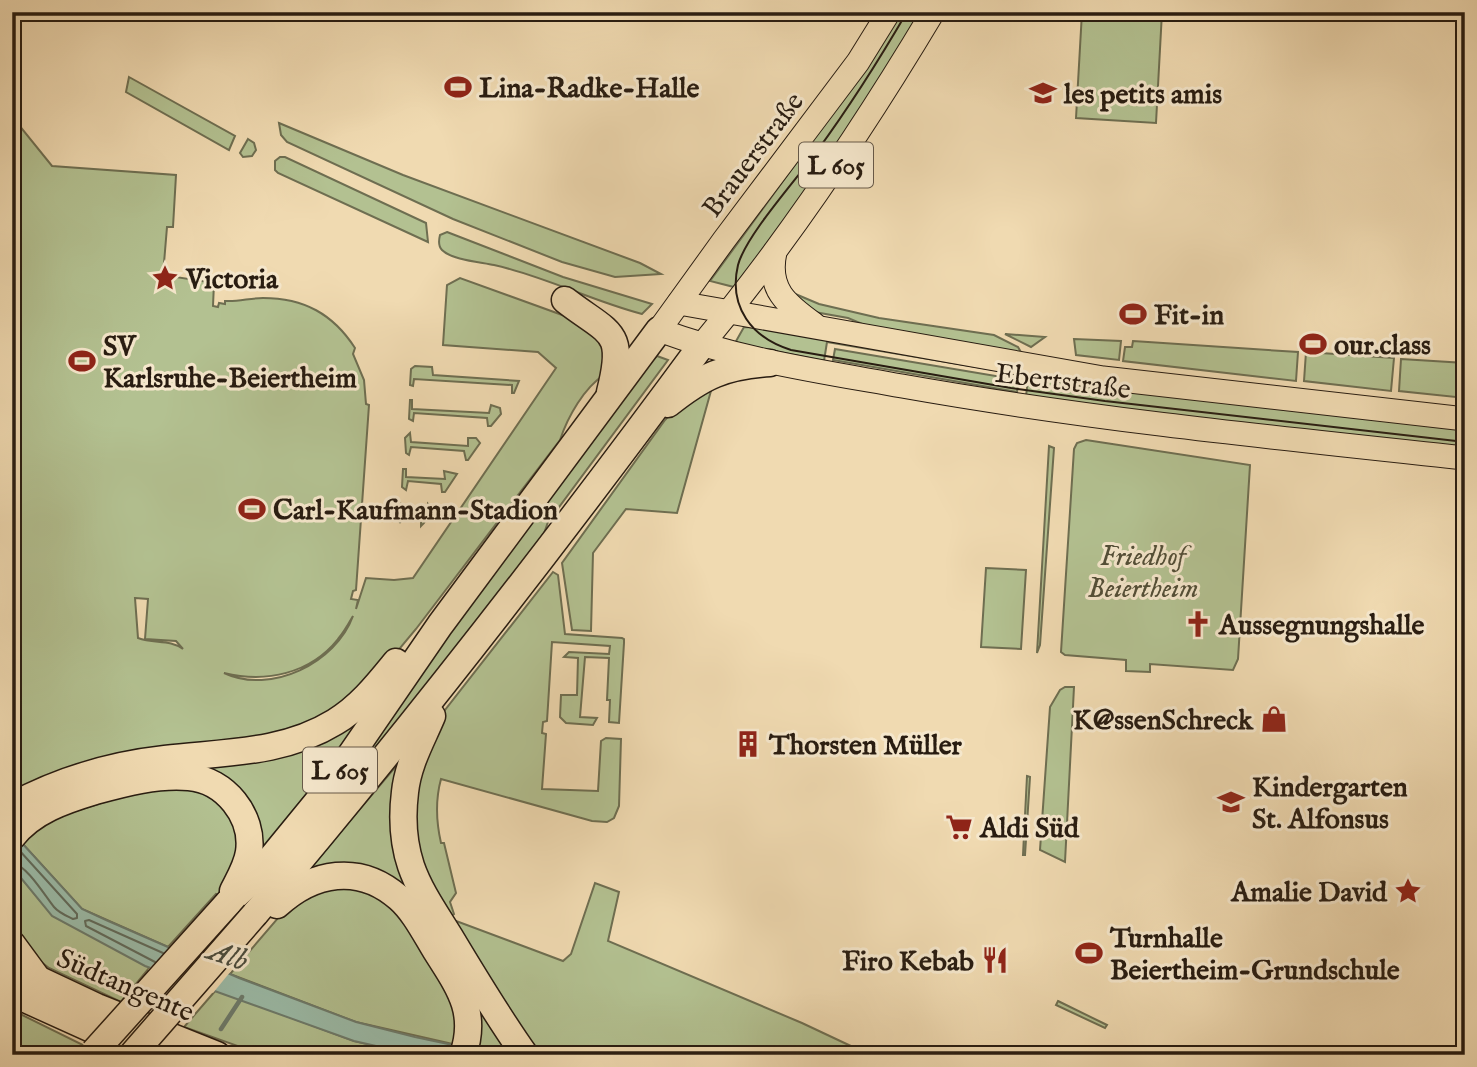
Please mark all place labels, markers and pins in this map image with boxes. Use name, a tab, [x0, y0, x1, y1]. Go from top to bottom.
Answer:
sports icon: Lina-Radke-Halle	[443, 72, 473, 102]
place label: Lina-Radke-Halle	[479, 72, 700, 107]
school or university icon: les petits amis	[1028, 78, 1058, 108]
place label: les petits amis	[1063, 78, 1222, 113]
place icon: Victoria	[150, 263, 180, 293]
place label: Victoria	[185, 263, 279, 298]
sports icon: Fit-in	[1118, 299, 1148, 329]
place label: Fit-in	[1154, 299, 1224, 334]
sports icon: our.class	[1298, 329, 1328, 359]
place label: our.class	[1334, 329, 1431, 364]
place label: SV Karlsruhe-Beiertheim	[103, 330, 357, 397]
sports icon: SV Karlsruhe-Beiertheim	[67, 346, 97, 376]
sports icon: Carl-Kaufmann-Stadion	[237, 494, 267, 524]
place label: Carl-Kaufmann-Stadion	[273, 494, 558, 529]
church icon: Aussegnungshalle	[1183, 609, 1213, 639]
place label: Aussegnungshalle	[1218, 609, 1425, 644]
place label: K@ssenSchreck	[1073, 704, 1254, 739]
shop icon: K@ssenSchreck	[1259, 704, 1289, 734]
building icon: Thorsten Müller	[733, 729, 763, 759]
place label: Thorsten Müller	[768, 729, 963, 764]
place label: Kindergarten St. Alfonsus	[1252, 771, 1408, 838]
school or university icon: Kindergarten St. Alfonsus	[1216, 787, 1246, 817]
supermarket icon: Aldi Süd	[944, 812, 974, 842]
place label: Aldi Süd	[979, 812, 1080, 847]
place label: Amalie David	[1230, 876, 1388, 911]
place icon: Amalie David	[1393, 876, 1423, 906]
place label: Turnhalle Beiertheim-Grundschule	[1109, 922, 1400, 989]
sports icon: Turnhalle Beiertheim-Grundschule	[1074, 938, 1104, 968]
place label: Firo Kebab	[842, 945, 974, 980]
restaurant icon: Firo Kebab	[980, 945, 1010, 975]

